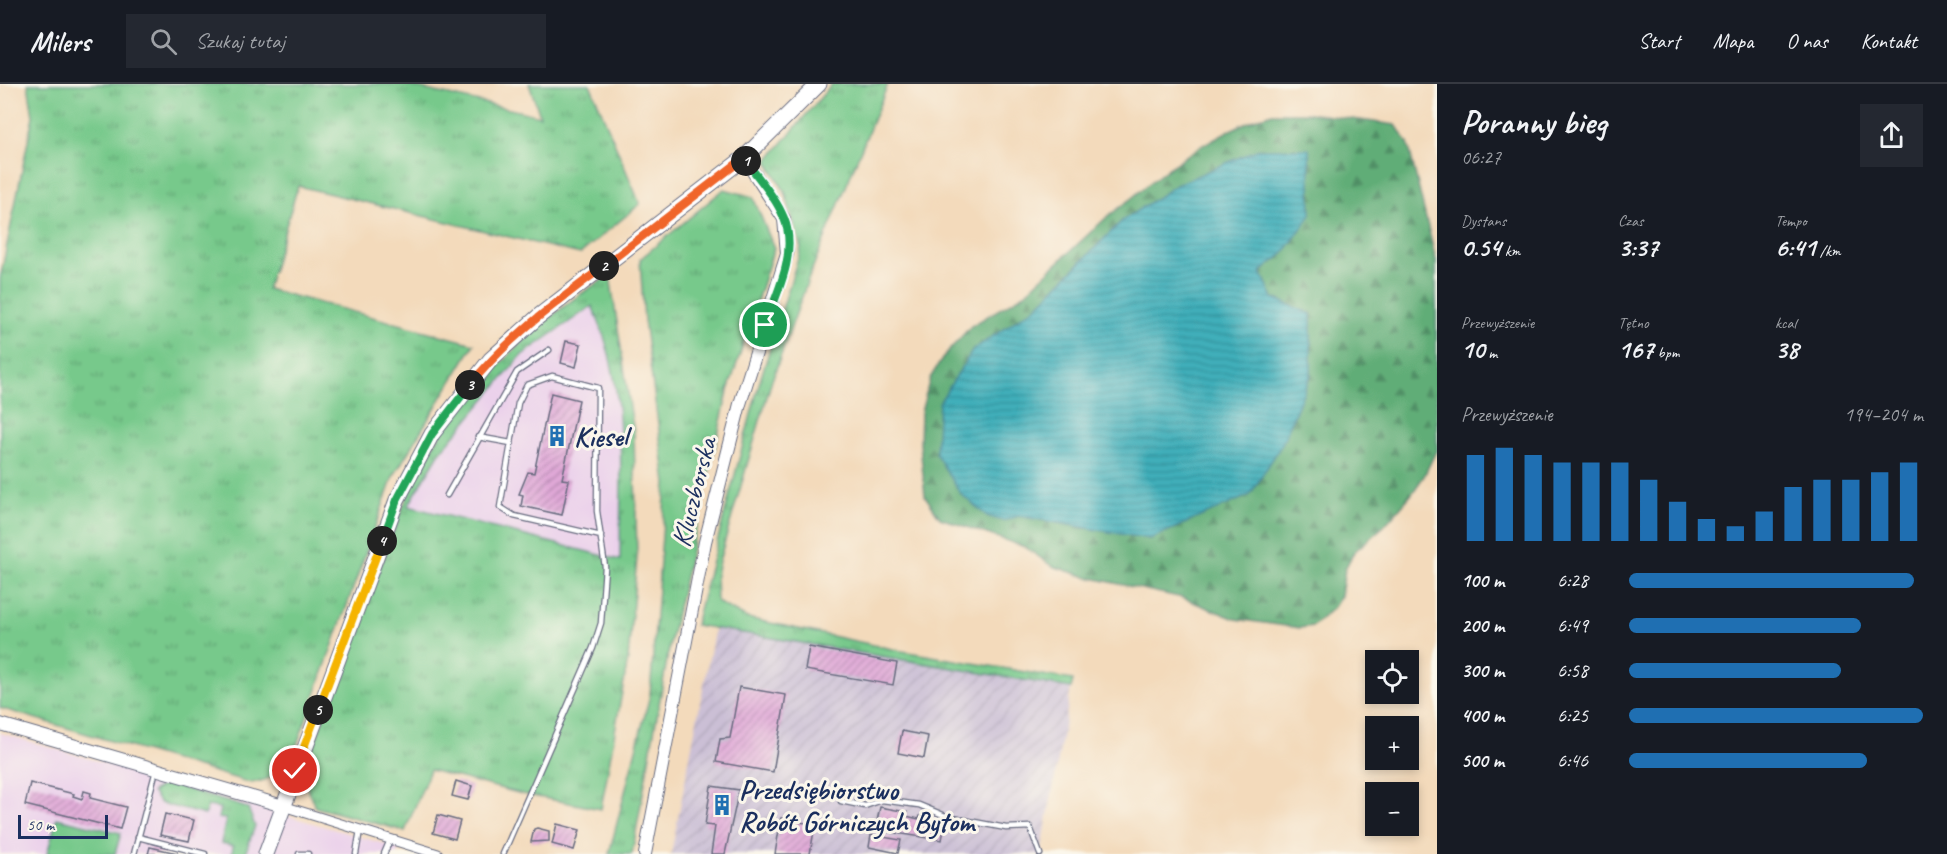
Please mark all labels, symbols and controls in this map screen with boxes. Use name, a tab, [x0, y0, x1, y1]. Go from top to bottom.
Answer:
search box	[126, 14, 546, 68]
text: Milers	[30, 24, 90, 59]
icon: search	[147, 25, 180, 58]
text: Szukaj tutaj	[195, 27, 285, 55]
text: Start	[1639, 28, 1680, 54]
text: Mapa	[1713, 28, 1753, 54]
text: O nas	[1786, 28, 1828, 54]
text: Kontakt	[1861, 28, 1917, 54]
text: Poranny bieg	[1461, 101, 1607, 143]
button: share	[1860, 104, 1923, 167]
text: 06:27	[1461, 145, 1501, 170]
pin: 1	[731, 146, 761, 176]
text: 1	[742, 151, 750, 171]
text: Dystans	[1461, 211, 1506, 231]
text: Czas	[1618, 211, 1643, 231]
text: Tempo	[1775, 211, 1807, 231]
text: 0.54	[1461, 231, 1501, 264]
text: 3:37	[1618, 231, 1658, 264]
text: 6:41	[1775, 231, 1816, 264]
text: km	[1501, 241, 1520, 261]
text: /km	[1816, 241, 1841, 261]
pin: 2	[589, 251, 619, 281]
text: 2	[600, 256, 608, 276]
pin	[739, 299, 790, 350]
icon: arrive	[748, 308, 781, 341]
text: Przewyższenie	[1461, 313, 1534, 333]
text: Tętno	[1618, 313, 1649, 333]
text: kcal	[1775, 313, 1796, 333]
text: 10	[1461, 333, 1484, 366]
text: 167	[1618, 333, 1654, 366]
text: 38	[1775, 333, 1798, 366]
text: m	[1484, 343, 1497, 363]
text: bpm	[1654, 343, 1679, 363]
pin: 3	[455, 370, 485, 400]
text: 3	[466, 375, 474, 395]
text: Przewyższenie	[1461, 402, 1553, 427]
text: 194–204 m	[1844, 402, 1923, 427]
place label: Kiesel	[574, 419, 632, 454]
building icon: Kiesel	[545, 424, 569, 448]
street label: Kluczborska	[663, 431, 725, 550]
pin: 4	[367, 526, 397, 556]
text: 4	[378, 531, 386, 551]
text: 100 m	[1461, 568, 1504, 593]
text: 6:28	[1557, 568, 1588, 593]
text: 200 m	[1461, 613, 1504, 638]
text: 6:49	[1557, 613, 1588, 638]
map controls	[1365, 650, 1419, 836]
button: locate	[1365, 650, 1419, 704]
text: 300 m	[1461, 658, 1504, 683]
text: 6:58	[1557, 658, 1588, 683]
pin: 5	[303, 695, 333, 725]
text: 5	[315, 700, 321, 720]
text: 400 m	[1461, 703, 1504, 728]
text: 6:25	[1557, 703, 1588, 728]
button: +	[1365, 716, 1419, 770]
pin	[269, 745, 320, 796]
text: 500 m	[1461, 748, 1504, 773]
text: 6:46	[1557, 748, 1588, 773]
icon: check	[278, 754, 311, 787]
place label: Przedsiębiorstwo Robót Górniczych Bytom	[739, 772, 977, 840]
button: −	[1365, 782, 1419, 836]
building icon: Przedsiębiorstwo Robót Górniczych Bytom	[710, 793, 734, 817]
scale bar	[18, 812, 108, 840]
text: 50 m	[27, 815, 54, 835]

